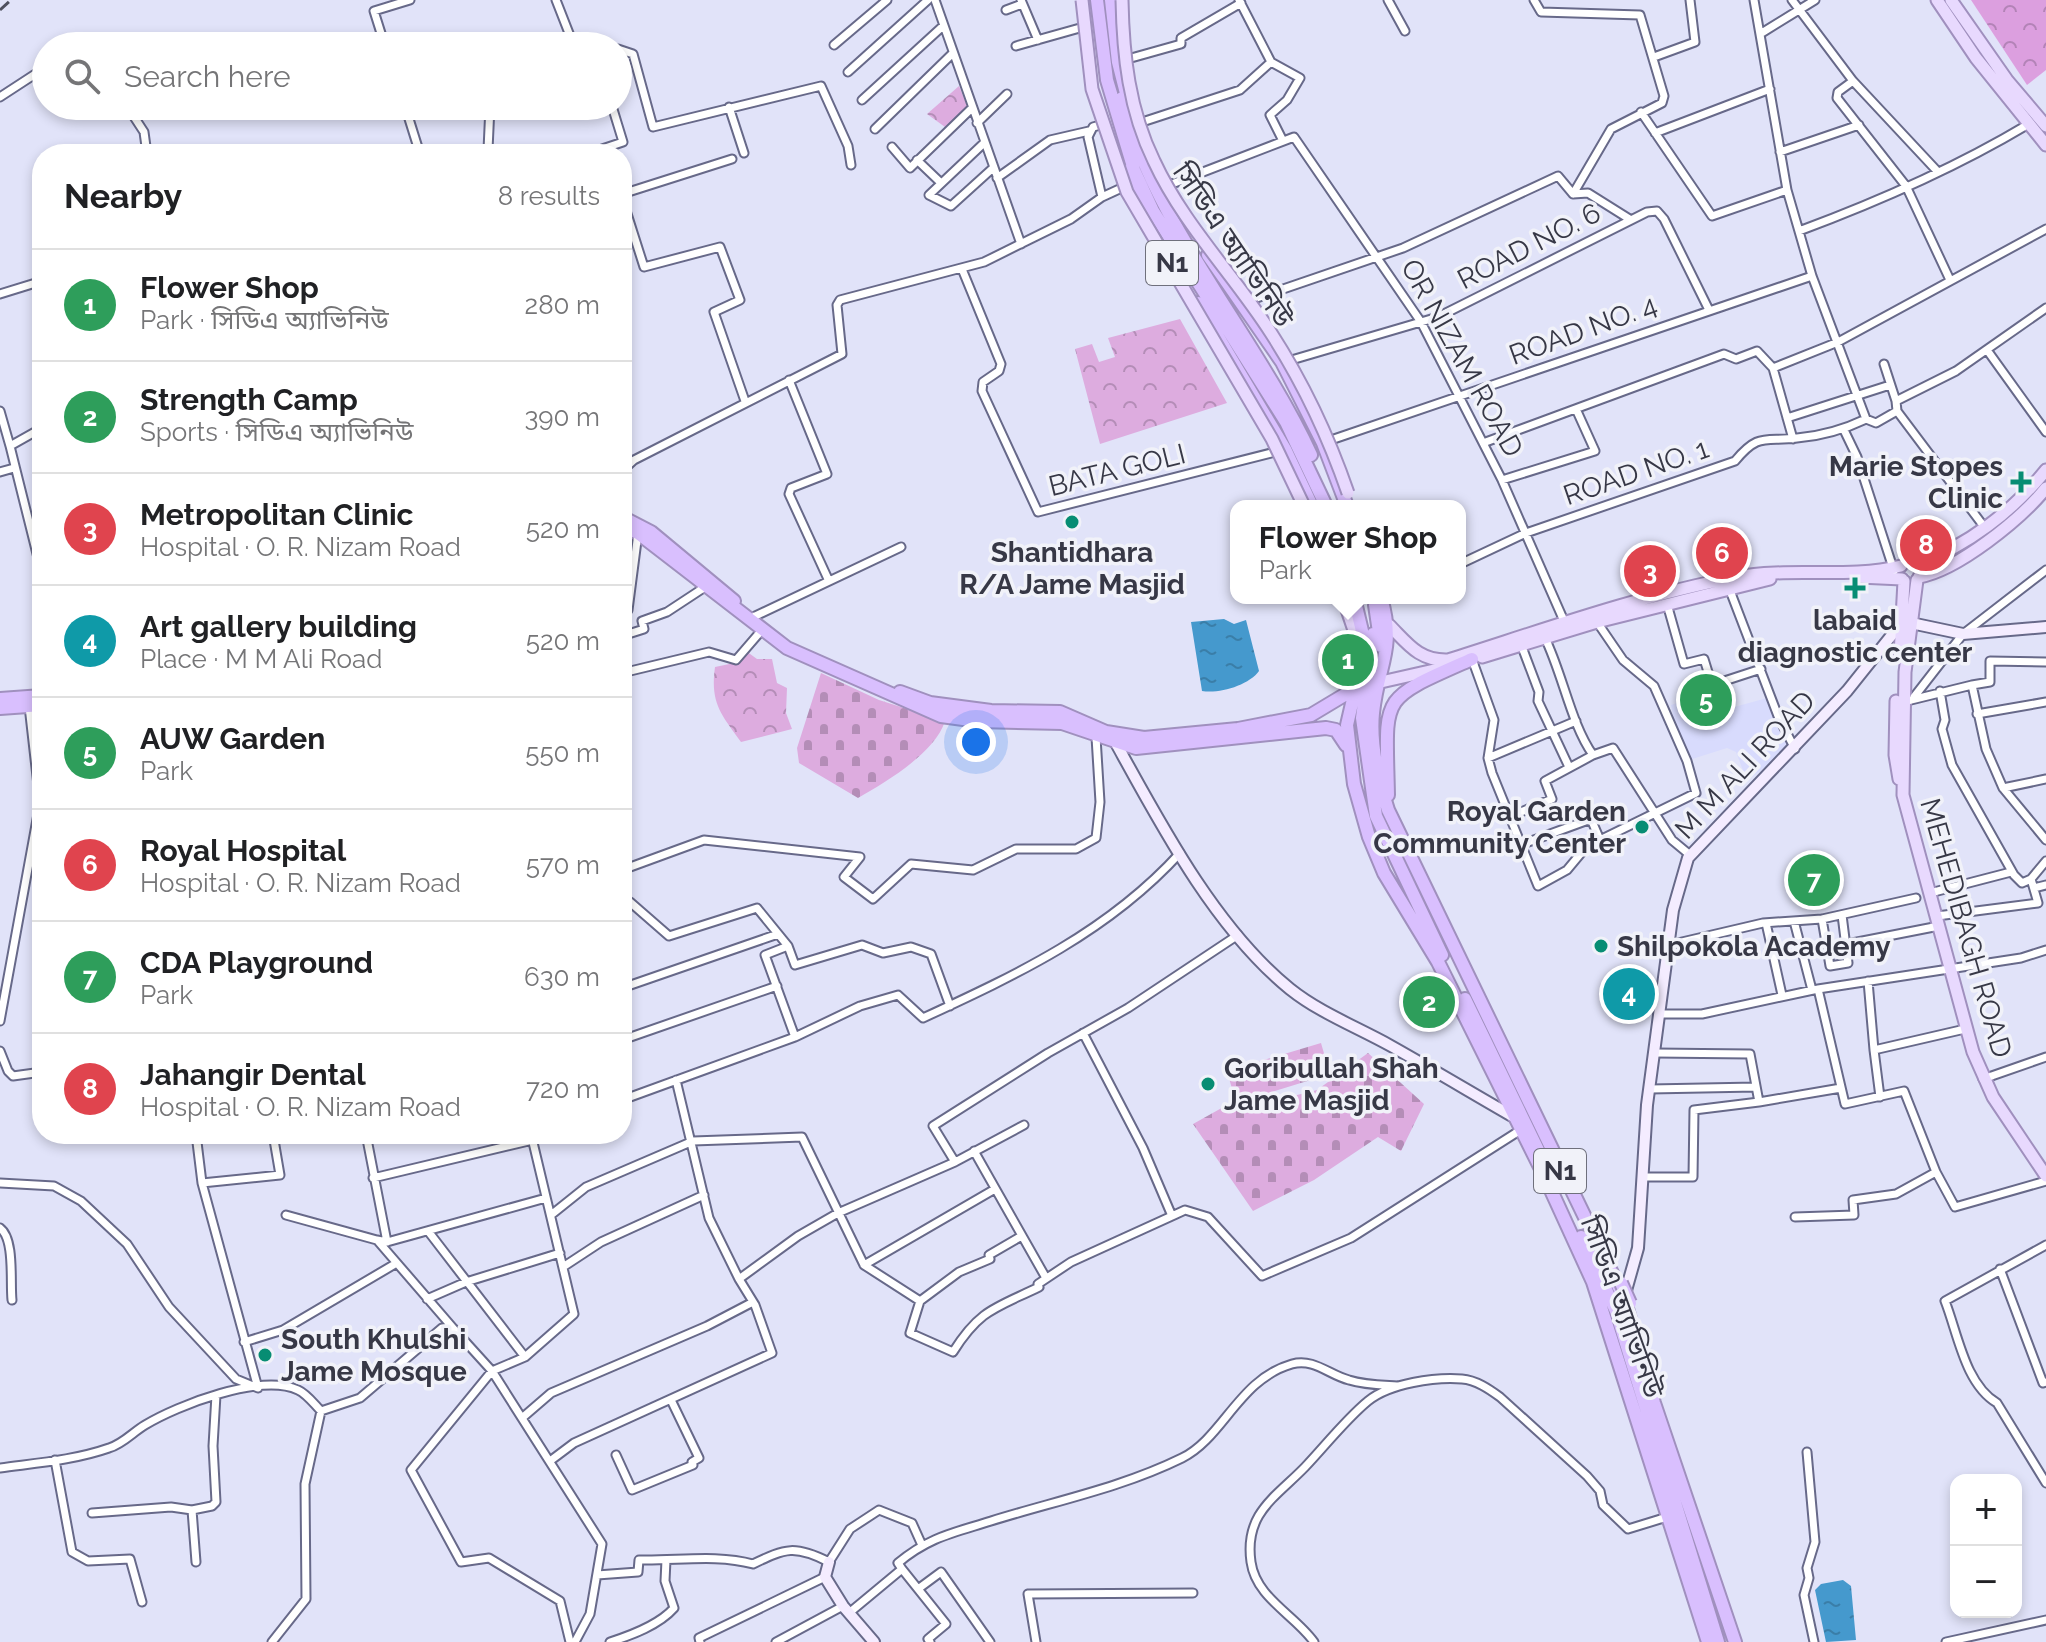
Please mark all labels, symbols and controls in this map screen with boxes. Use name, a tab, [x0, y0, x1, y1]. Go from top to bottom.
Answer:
search box	[32, 32, 632, 120]
icon: search	[60, 54, 104, 98]
text: Search here	[124, 59, 291, 94]
street label: সিডিএ অ্যাভিনিউ	[1165, 156, 1301, 334]
text: Nearby	[64, 176, 182, 216]
text: 8 results	[498, 181, 600, 211]
street label: ROAD NO. 6	[1452, 196, 1606, 296]
road number: N1	[1146, 241, 1198, 285]
street label: OR NIZAM ROAD	[1394, 253, 1530, 463]
text: Flower Shop	[140, 270, 319, 305]
street label: ROAD NO. 4	[1505, 288, 1661, 372]
text: 1	[84, 290, 96, 320]
text: 280 m	[525, 290, 600, 320]
text: Park · সিডিএ অ্যাভিনিউ	[140, 305, 389, 335]
text: Strength Camp	[140, 382, 358, 417]
text: 2	[83, 402, 97, 432]
text: 390 m	[524, 402, 600, 432]
text: Sports · সিডিএ অ্যাভিনিউ	[140, 417, 413, 447]
street label: ROAD NO. 1	[1559, 432, 1713, 512]
street label: BATA GOLI	[1045, 437, 1189, 503]
place label: Marie Stopes Clinic	[1829, 450, 2003, 515]
marker: Marie Stopes Clinic	[2010, 471, 2032, 493]
text: Metropolitan Clinic	[140, 497, 413, 532]
popup	[1230, 500, 1466, 604]
marker: Shantidhara R/A Jame Masjid	[1063, 513, 1081, 531]
text: 3	[83, 514, 97, 544]
text: 520 m	[526, 514, 600, 544]
pin: 8	[1900, 515, 1952, 575]
text: Flower Shop	[1259, 520, 1437, 555]
pin: 6	[1696, 523, 1748, 583]
text: Hospital · O. R. Nizam Road	[140, 532, 461, 562]
place label: Shantidhara R/A Jame Masjid	[959, 536, 1185, 601]
pin: 3	[1624, 541, 1676, 601]
text: Park	[1259, 555, 1312, 585]
marker: labaid diagnostic center	[1844, 577, 1866, 599]
place label: labaid diagnostic center	[1738, 604, 1972, 669]
text: Art gallery building	[140, 609, 417, 644]
text: 4	[83, 626, 97, 656]
text: 520 m	[526, 626, 600, 656]
pin: 1	[1322, 630, 1374, 690]
text: Place · M M Ali Road	[140, 644, 382, 674]
pin: 5	[1680, 670, 1732, 730]
street label: M M ALI ROAD	[1668, 684, 1822, 846]
text: AUW Garden	[140, 721, 325, 756]
your location	[956, 722, 996, 762]
text: 5	[83, 738, 97, 768]
text: 550 m	[525, 738, 600, 768]
text: Park	[140, 756, 193, 786]
place label: Royal Garden Community Center	[1373, 795, 1626, 860]
street label: MEHEDIBAGH ROAD	[1913, 795, 2019, 1061]
marker: Royal Garden Community Center	[1633, 818, 1651, 836]
text: Royal Hospital	[140, 833, 346, 868]
text: 6	[82, 850, 98, 880]
text: 570 m	[526, 850, 600, 880]
pin: 7	[1788, 850, 1840, 910]
text: Hospital · O. R. Nizam Road	[140, 868, 461, 898]
place label: Shilpokola Academy	[1617, 930, 1891, 963]
marker: Shilpokola Academy	[1592, 937, 1610, 955]
text: CDA Playground	[140, 945, 373, 980]
text: 7	[83, 962, 97, 992]
text: 630 m	[524, 962, 600, 992]
pin: 4	[1603, 964, 1655, 1024]
pin: 2	[1403, 972, 1455, 1032]
text: Park	[140, 980, 193, 1010]
place label: Goribullah Shah Jame Masjid	[1224, 1052, 1439, 1117]
text: Jahangir Dental	[140, 1057, 366, 1092]
text: 8	[82, 1074, 98, 1104]
text: 720 m	[526, 1074, 600, 1104]
marker: Goribullah Shah Jame Masjid	[1199, 1075, 1217, 1093]
text: Hospital · O. R. Nizam Road	[140, 1092, 461, 1122]
road number: N1	[1534, 1149, 1586, 1193]
street label: সিডিএ অ্যাভিনিউ	[1573, 1211, 1671, 1403]
place label: South Khulshi Jame Mosque	[281, 1323, 467, 1388]
marker: South Khulshi Jame Mosque	[256, 1346, 274, 1364]
map controls	[1950, 1474, 2022, 1618]
button: +	[1950, 1474, 2022, 1546]
button: −	[1950, 1546, 2022, 1618]

